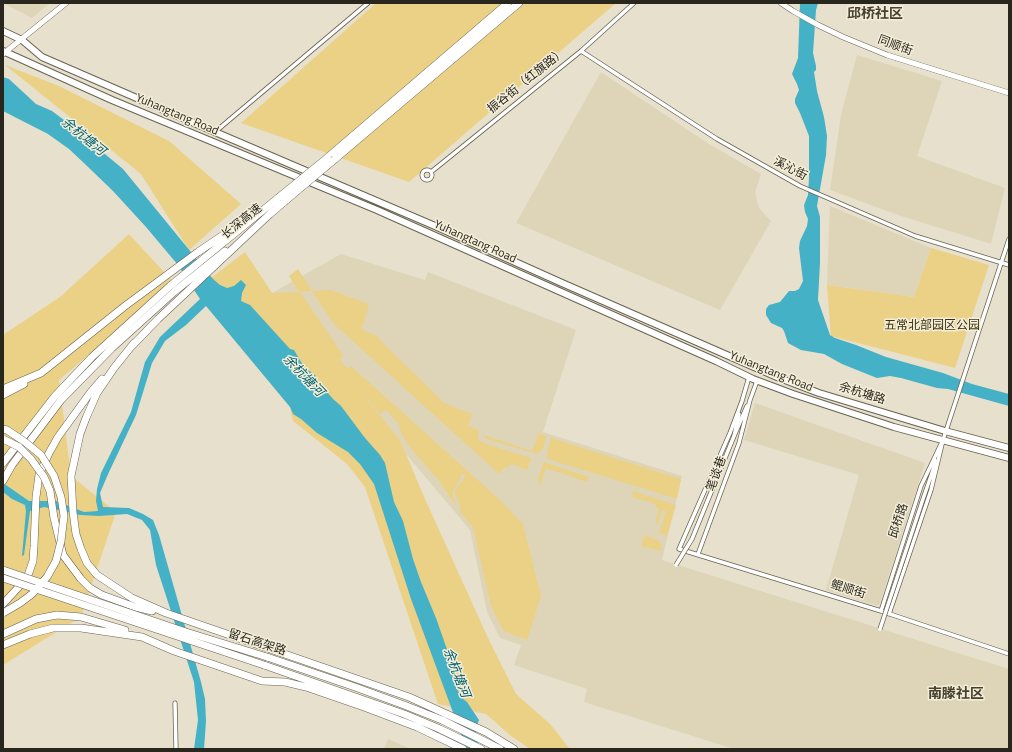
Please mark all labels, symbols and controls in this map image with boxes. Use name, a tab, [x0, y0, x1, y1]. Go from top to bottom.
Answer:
district label: 邱桥社区	[847, 7, 903, 23]
street label: 同顺街	[876, 33, 914, 59]
street label: 振谷街（红旗路）	[485, 45, 569, 117]
street label: Yuhangtang Road	[133, 91, 221, 139]
water label: 余杭塘河	[58, 115, 108, 159]
street label: 溪沁街	[771, 154, 809, 184]
street label: 长深高速	[219, 201, 265, 243]
street label: Yuhangtang Road	[432, 217, 518, 267]
park label: 五常北部园区公园	[884, 319, 980, 333]
street label: Yuhangtang Road	[727, 349, 815, 395]
water label: 余杭塘河	[279, 352, 327, 400]
street label: 余杭塘路	[837, 380, 887, 408]
street label: 笔谈巷	[704, 455, 730, 493]
street label: 邱桥路	[887, 502, 911, 540]
street label: 鲲顺街	[829, 578, 867, 602]
street label: 留石高架路	[226, 627, 288, 659]
water label: 余杭塘河	[439, 646, 473, 700]
district label: 南滕社区	[928, 687, 984, 703]

